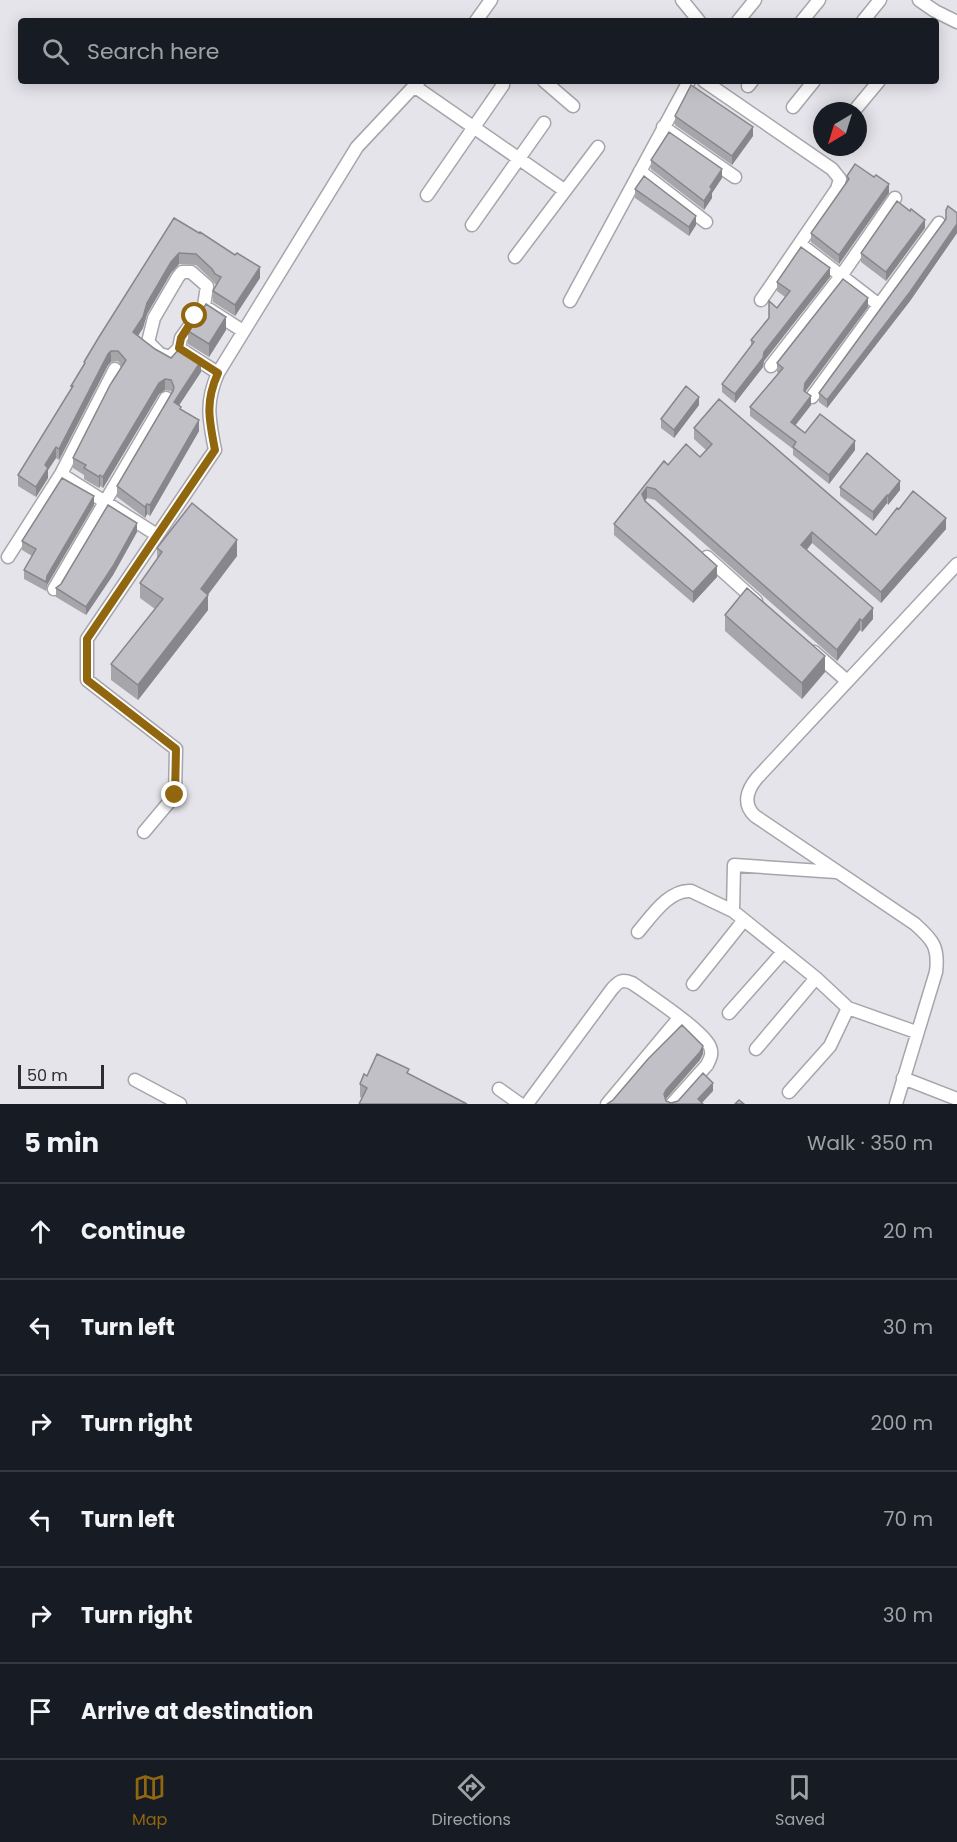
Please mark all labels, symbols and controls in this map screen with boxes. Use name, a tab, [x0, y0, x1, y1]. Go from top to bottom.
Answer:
search box	[18, 18, 939, 84]
icon: search	[39, 35, 72, 68]
text: Search here	[87, 36, 220, 67]
north arrow	[813, 102, 867, 156]
route start	[181, 302, 207, 328]
route end	[161, 781, 187, 807]
scale bar	[18, 1062, 104, 1090]
text: 50 m	[27, 1064, 68, 1087]
text: 5 min	[24, 1125, 99, 1161]
text: Walk · 350 m	[807, 1129, 933, 1157]
icon: ahead	[24, 1215, 57, 1248]
text: Continue	[81, 1216, 185, 1247]
text: 20 m	[883, 1217, 933, 1245]
icon: left	[24, 1311, 57, 1344]
text: Turn left	[81, 1312, 175, 1343]
text: 30 m	[883, 1313, 933, 1341]
icon: right	[24, 1407, 57, 1440]
text: Turn right	[81, 1408, 192, 1439]
text: 200 m	[870, 1409, 933, 1437]
icon: left	[24, 1503, 57, 1536]
text: Turn left	[81, 1504, 175, 1535]
text: 70 m	[884, 1505, 933, 1533]
icon: right	[24, 1599, 57, 1632]
text: Turn right	[81, 1600, 192, 1631]
text: 30 m	[883, 1601, 933, 1629]
icon: arrive	[24, 1695, 57, 1728]
text: Arrive at destination	[81, 1696, 313, 1727]
tab: Map	[132, 1771, 167, 1832]
tab: Directions	[432, 1771, 511, 1832]
tab: Saved	[775, 1771, 825, 1832]

